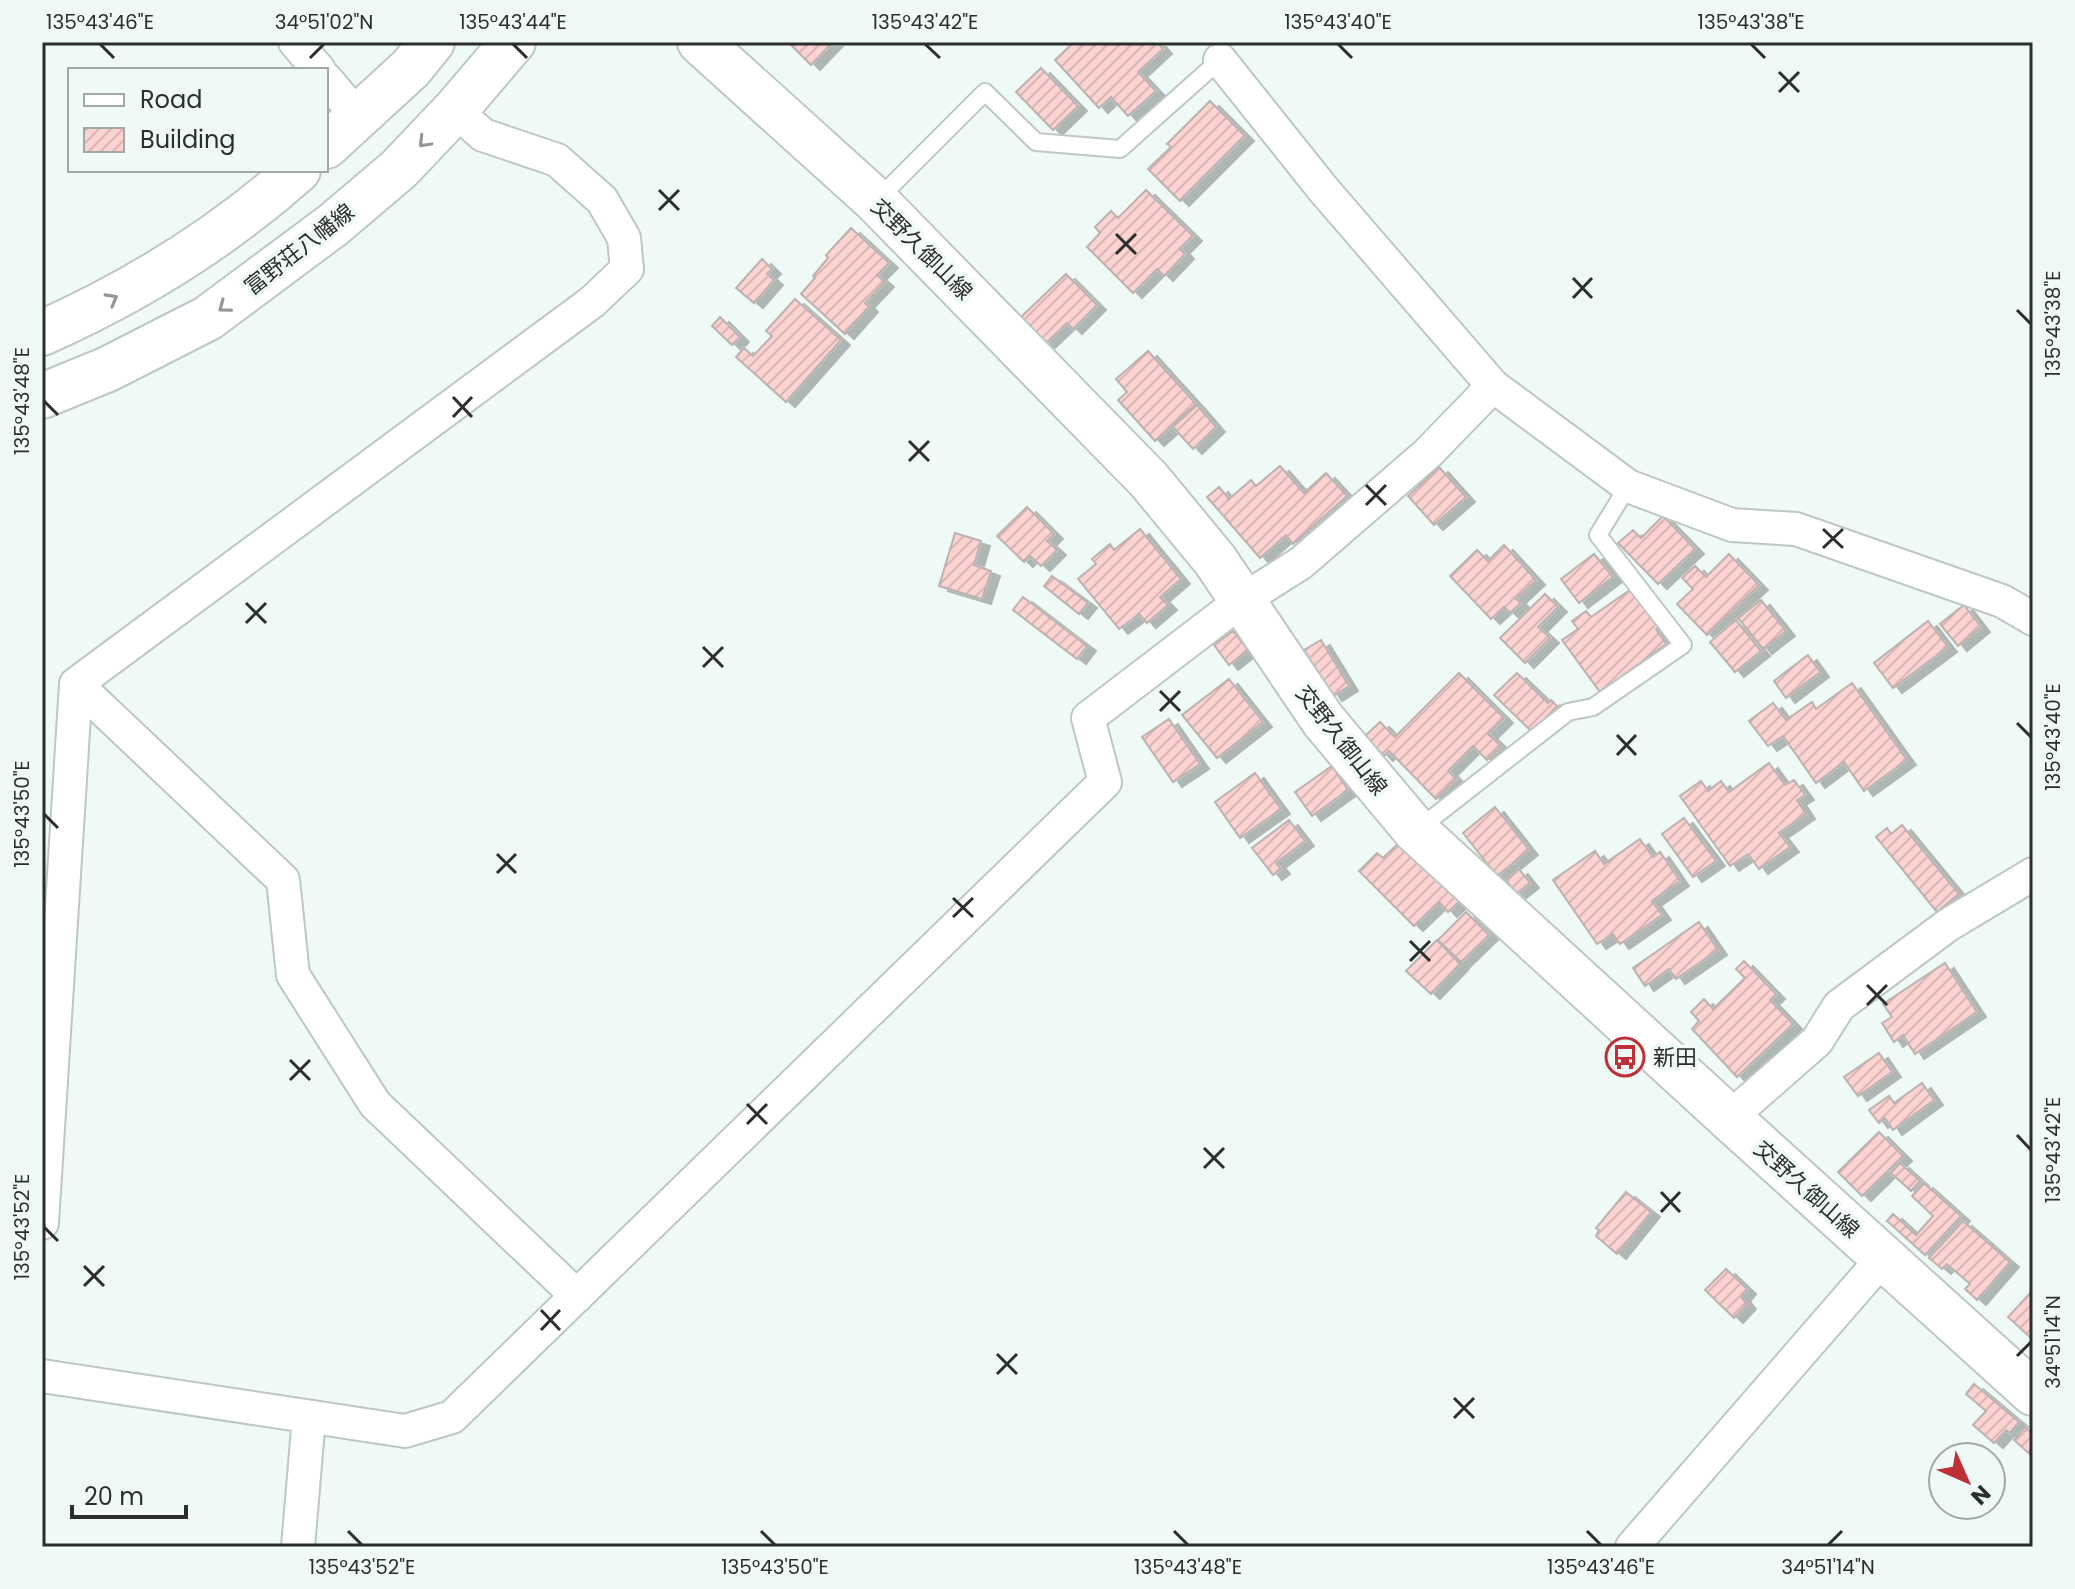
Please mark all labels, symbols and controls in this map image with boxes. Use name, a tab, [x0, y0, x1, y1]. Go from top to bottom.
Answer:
text: 135°43'46"E	[46, 8, 154, 36]
text: 34°51'02"N	[275, 8, 373, 36]
text: 135°43'44"E	[459, 8, 567, 36]
text: 135°43'42"E	[872, 8, 978, 36]
text: 135°43'40"E	[1284, 8, 1392, 36]
text: 135°43'38"E	[1698, 8, 1804, 36]
legend	[68, 68, 328, 172]
text: Road	[140, 83, 202, 116]
text: Building	[140, 123, 236, 156]
one-way arrow	[419, 133, 434, 147]
street label: 交野久御山線	[864, 192, 979, 307]
street label: 富野荘八幡線	[238, 197, 361, 302]
text: 135°43'38"E	[2039, 271, 2067, 377]
one-way arrow	[104, 293, 118, 308]
one-way arrow	[218, 297, 232, 311]
text: 135°43'48"E	[8, 347, 36, 455]
street label: 交野久御山線	[1289, 679, 1394, 802]
text: 135°43'40"E	[2039, 683, 2067, 791]
text: 135°43'50"E	[8, 760, 36, 868]
bus stop icon: 新田	[1604, 1036, 1646, 1078]
place label: 新田	[1653, 1042, 1697, 1073]
text: 135°43'42"E	[2039, 1097, 2067, 1203]
street label: 交野久御山線	[1747, 1134, 1866, 1245]
text: 135°43'52"E	[8, 1174, 36, 1280]
text: 34°51'14"N	[2039, 1295, 2067, 1389]
north arrow	[1927, 1441, 2007, 1521]
scale bar	[72, 1469, 186, 1519]
text: N	[1964, 1478, 1998, 1512]
text: 20 m	[84, 1480, 144, 1513]
text: 135°43'52"E	[309, 1553, 415, 1581]
text: 135°43'50"E	[721, 1553, 829, 1581]
text: 135°43'48"E	[1134, 1553, 1242, 1581]
text: 135°43'46"E	[1547, 1553, 1655, 1581]
text: 34°51'14"N	[1781, 1553, 1875, 1581]

